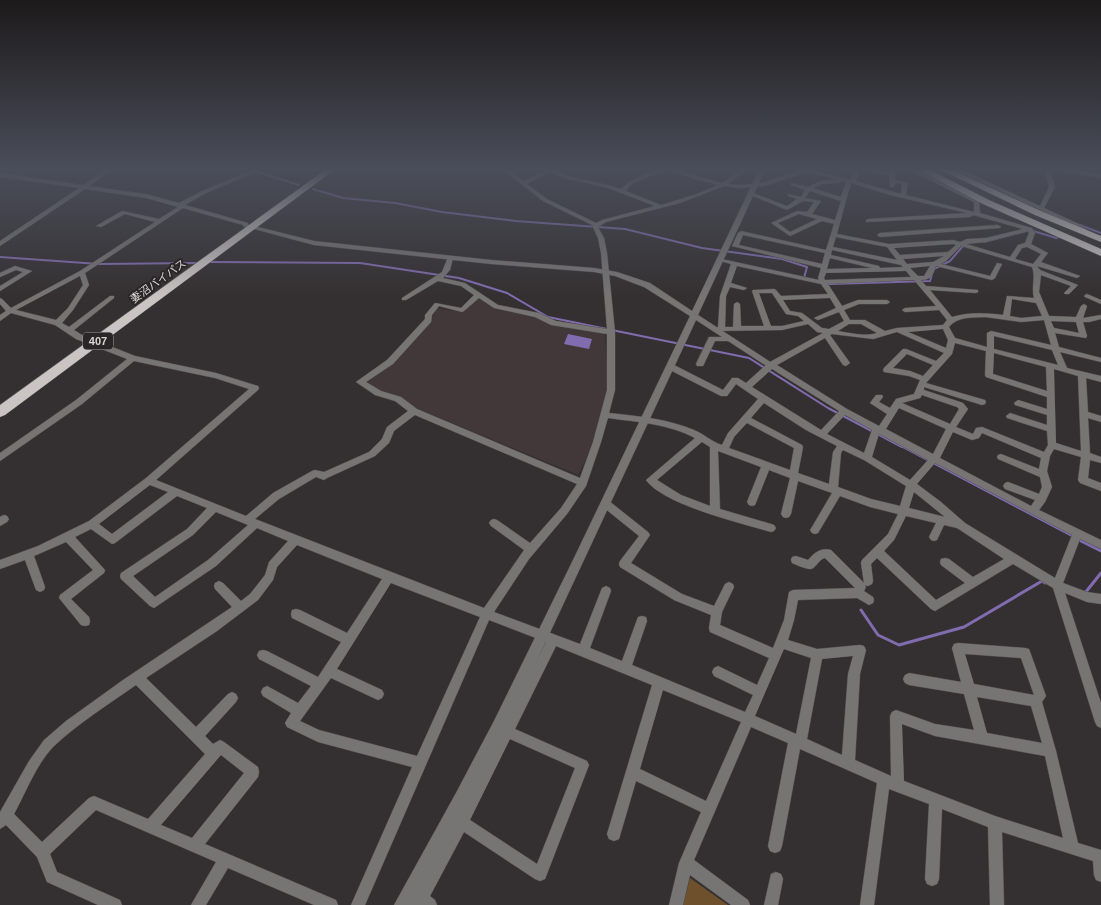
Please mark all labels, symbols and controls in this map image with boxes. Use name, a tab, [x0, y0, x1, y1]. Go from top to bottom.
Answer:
street label: 妻沼バイパス	[128, 257, 188, 305]
road number: 407	[83, 332, 113, 350]

